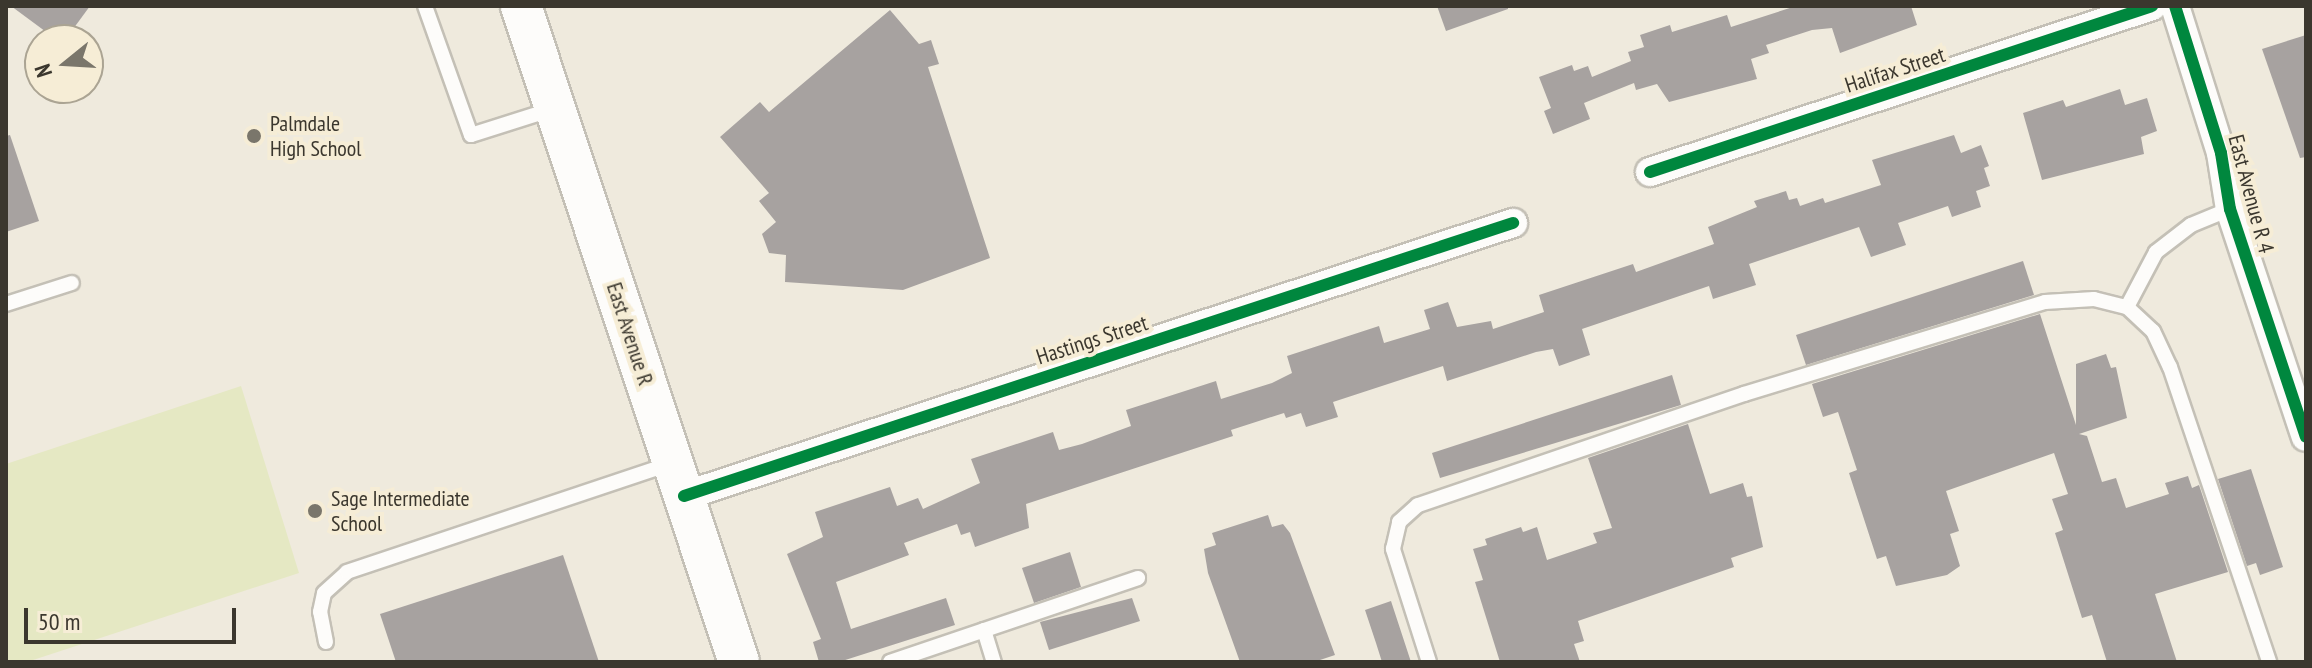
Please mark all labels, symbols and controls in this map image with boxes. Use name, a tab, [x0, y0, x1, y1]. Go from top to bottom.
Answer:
north arrow	[24, 24, 104, 104]
street label: Halifax Street	[1841, 41, 1949, 99]
text: N	[28, 61, 58, 81]
place label: Palmdale High School	[270, 110, 361, 162]
marker: Palmdale High School	[245, 127, 263, 145]
street label: East Avenue R 4	[2222, 132, 2280, 256]
street label: East Avenue R	[601, 279, 659, 389]
street label: Hastings Street	[1033, 310, 1151, 370]
place label: Sage Intermediate School	[331, 485, 470, 536]
marker: Sage Intermediate School	[306, 502, 324, 520]
scale bar	[28, 592, 240, 642]
text: 50 m	[38, 606, 80, 637]

